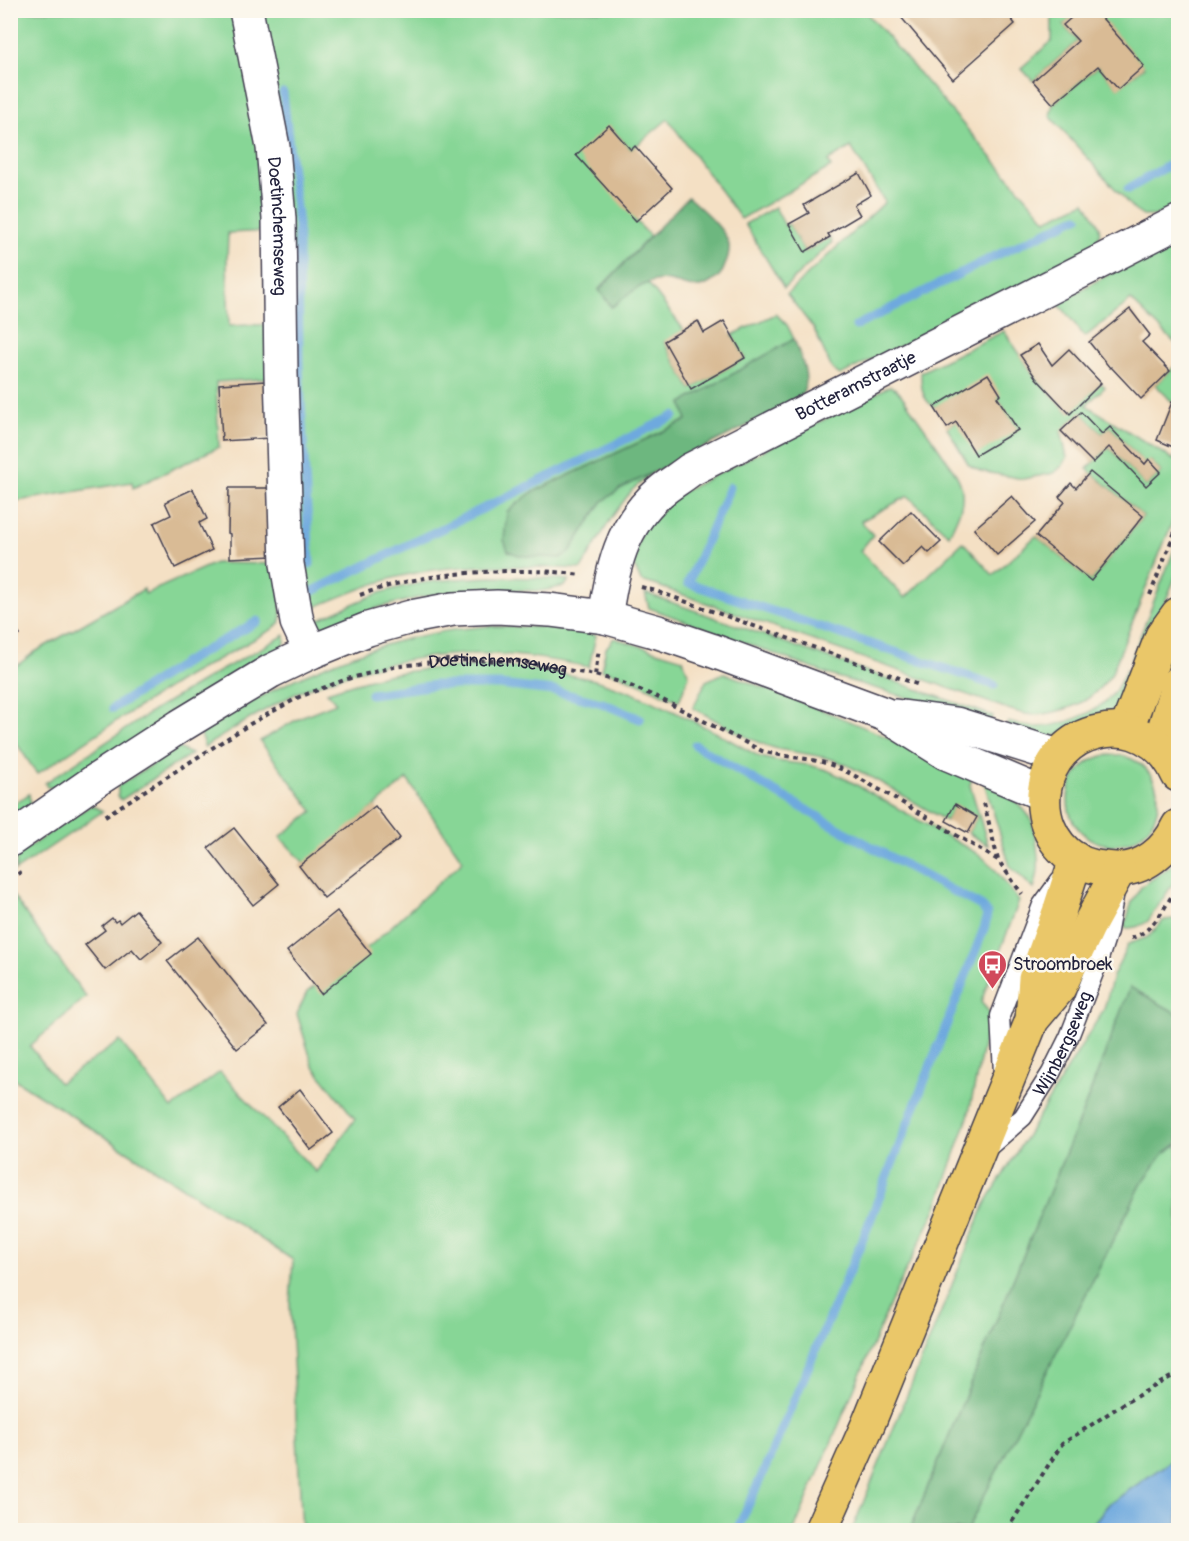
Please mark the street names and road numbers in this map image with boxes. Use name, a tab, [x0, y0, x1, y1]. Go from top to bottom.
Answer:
street label: Doetinchemseweg	[262, 156, 291, 296]
street label: Botteramstraatje	[792, 346, 920, 426]
street label: Doetinchemseweg	[427, 648, 569, 681]
street label: Wijnbergseweg	[1028, 988, 1097, 1100]

